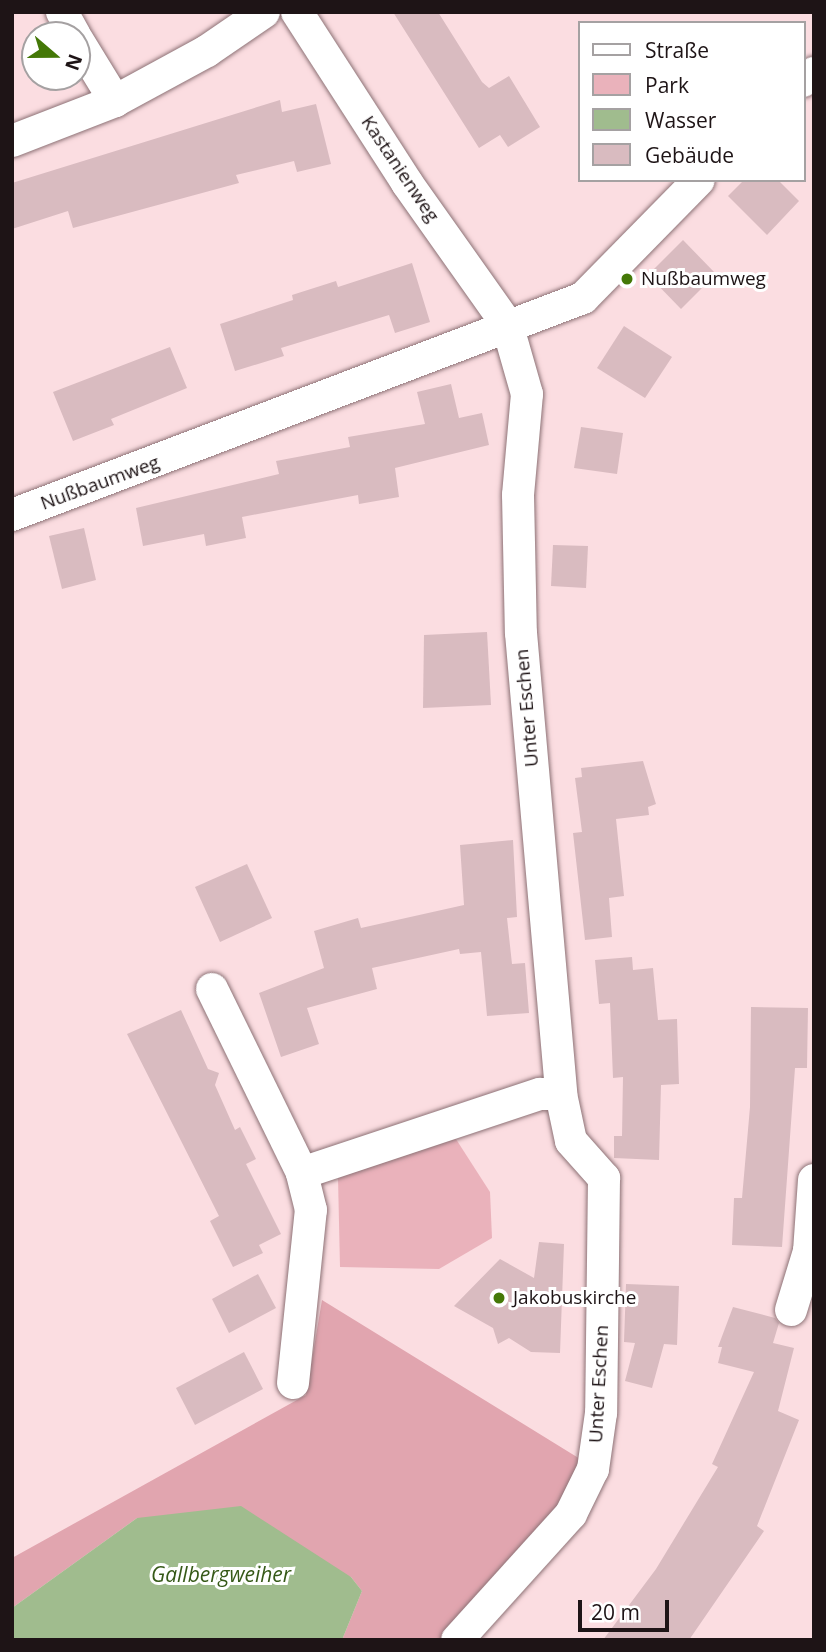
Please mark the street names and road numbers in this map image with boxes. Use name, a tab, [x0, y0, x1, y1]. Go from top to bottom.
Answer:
street label: Kastanienweg	[356, 112, 444, 226]
street label: Nußbaumweg	[37, 451, 163, 515]
street label: Unter Eschen	[510, 648, 544, 768]
street label: Unter Eschen	[585, 1324, 613, 1444]

